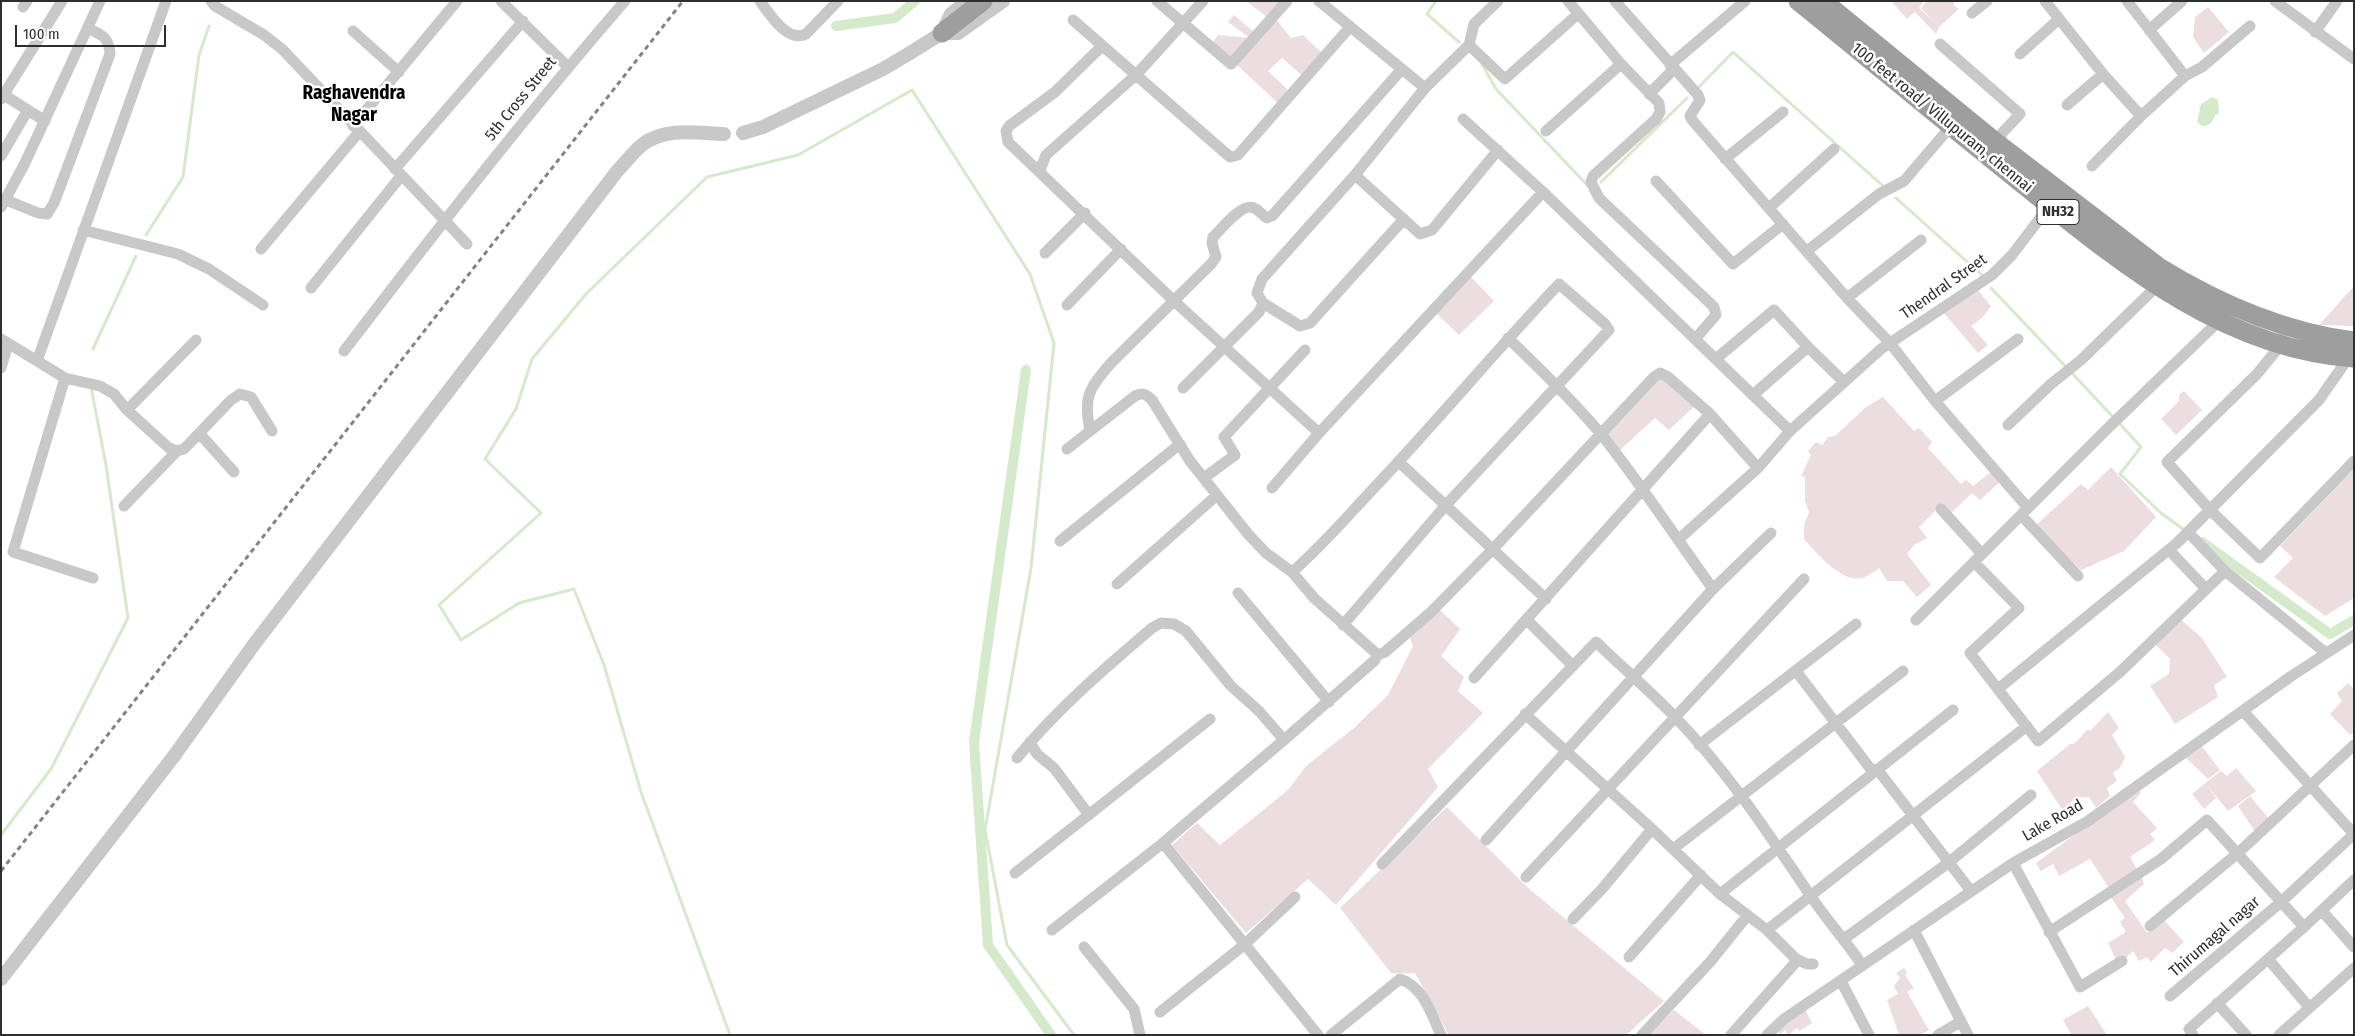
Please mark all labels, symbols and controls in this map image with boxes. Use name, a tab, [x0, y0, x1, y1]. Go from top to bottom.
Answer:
scale bar	[18, 15, 169, 47]
text: 100 m	[23, 25, 60, 43]
street label: 100 feet road/ Villupuram, chennai	[1848, 39, 2036, 197]
street label: 5th Cross Street	[481, 53, 561, 145]
district label: Raghavendra Nagar	[303, 83, 405, 127]
road number: NH32	[2037, 200, 2079, 224]
street label: Thendral Street	[1897, 250, 1991, 324]
street label: Lake Road	[2019, 796, 2087, 846]
street label: Thirumagal nagar	[2166, 893, 2264, 981]

